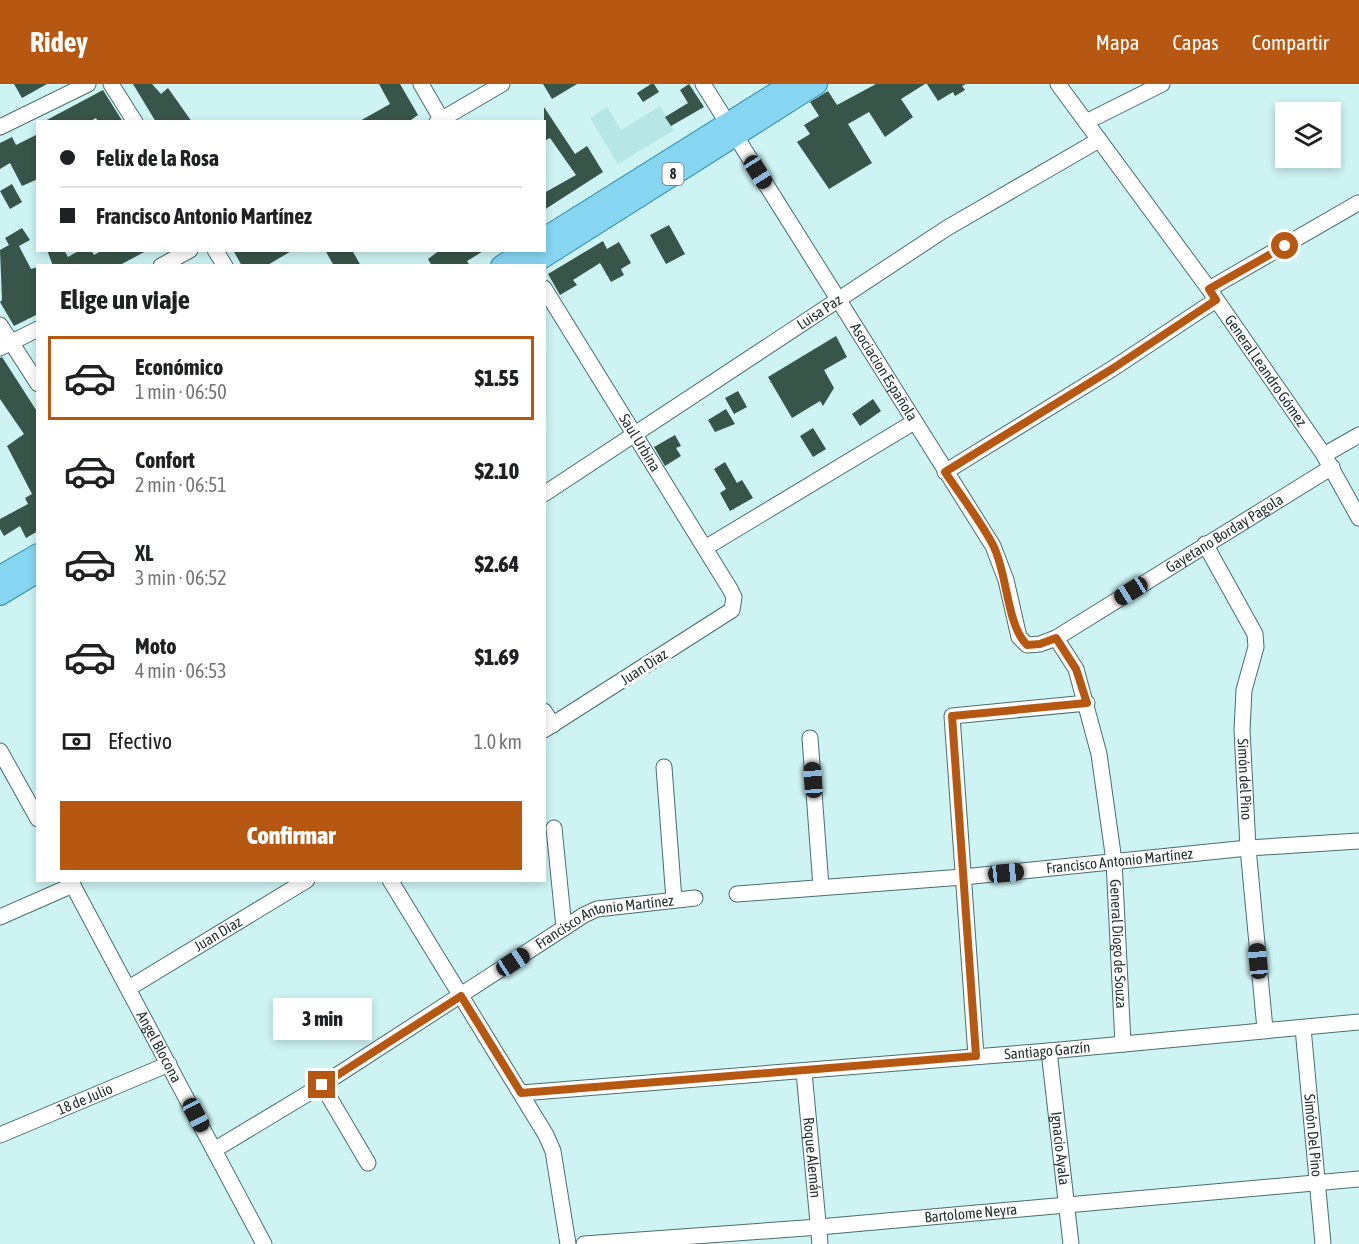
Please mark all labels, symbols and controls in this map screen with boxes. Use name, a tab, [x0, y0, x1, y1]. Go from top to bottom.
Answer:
text: Ridey	[30, 26, 88, 58]
text: Mapa	[1096, 30, 1139, 54]
text: Capas	[1172, 30, 1219, 54]
text: Compartir	[1252, 30, 1329, 54]
map controls	[1275, 102, 1341, 168]
button: layers	[1275, 102, 1341, 168]
text: Felix de la Rosa	[96, 145, 219, 171]
car	[741, 152, 775, 192]
road number: 8	[662, 163, 684, 185]
text: Francisco Antonio Martínez	[96, 203, 312, 229]
route start	[1271, 232, 1298, 259]
text: Elige un viaje	[60, 284, 190, 315]
street label: Luisa Paz	[793, 291, 845, 333]
street label: General Leandro Gómez	[1222, 311, 1311, 430]
street label: Asociacion Española	[847, 320, 921, 424]
icon: car	[63, 351, 117, 405]
text: Económico	[135, 354, 223, 380]
text: $1.55	[475, 365, 519, 391]
text: 1 min · 06:50	[135, 380, 227, 403]
street label: Saul Urbina	[616, 411, 664, 475]
icon: car	[63, 444, 117, 498]
text: Confort	[135, 447, 195, 473]
text: $2.10	[475, 458, 519, 484]
text: 2 min · 06:51	[135, 473, 227, 496]
street label: Gayetano Borday Pagola	[1163, 490, 1286, 576]
icon: car	[63, 537, 117, 591]
text: XL	[135, 540, 153, 566]
text: $2.64	[475, 551, 519, 577]
text: 3 min · 06:52	[135, 566, 227, 589]
car	[1111, 574, 1151, 608]
icon: car	[63, 630, 117, 684]
text: Moto	[135, 633, 177, 659]
text: $1.69	[475, 644, 519, 670]
street label: Juan Diaz	[617, 645, 671, 688]
text: 4 min · 06:53	[135, 659, 227, 682]
icon: cash	[60, 725, 93, 758]
text: Efectivo	[108, 728, 172, 754]
text: 1.0 km	[474, 730, 522, 753]
street label: Simón del Pino	[1234, 738, 1256, 821]
car	[803, 761, 823, 799]
button: Confirmar	[60, 801, 522, 870]
street label: Francisco Antonio Martínez	[1045, 845, 1194, 876]
car	[987, 862, 1025, 884]
street label: General Diogo de Souza	[1107, 879, 1130, 1009]
street label: Francisco Antonio Martínez	[532, 891, 675, 952]
street label: Juan Diaz	[191, 912, 245, 955]
car	[1247, 942, 1269, 980]
car	[493, 945, 533, 979]
callout: 3 min	[272, 998, 372, 1040]
text: 3 min	[302, 1007, 343, 1030]
street label: Angel Blocona	[133, 1008, 185, 1085]
street label: Santiago Garzín	[1004, 1038, 1091, 1063]
route end	[308, 1071, 335, 1098]
street label: 18 de Julio	[54, 1080, 115, 1118]
street label: Simón Del Pino	[1301, 1093, 1326, 1178]
car	[180, 1095, 212, 1135]
street label: Ignacio Ayala	[1048, 1111, 1073, 1186]
street label: Roque Alemán	[800, 1117, 825, 1199]
street label: Bartolome Neyra	[924, 1200, 1018, 1226]

